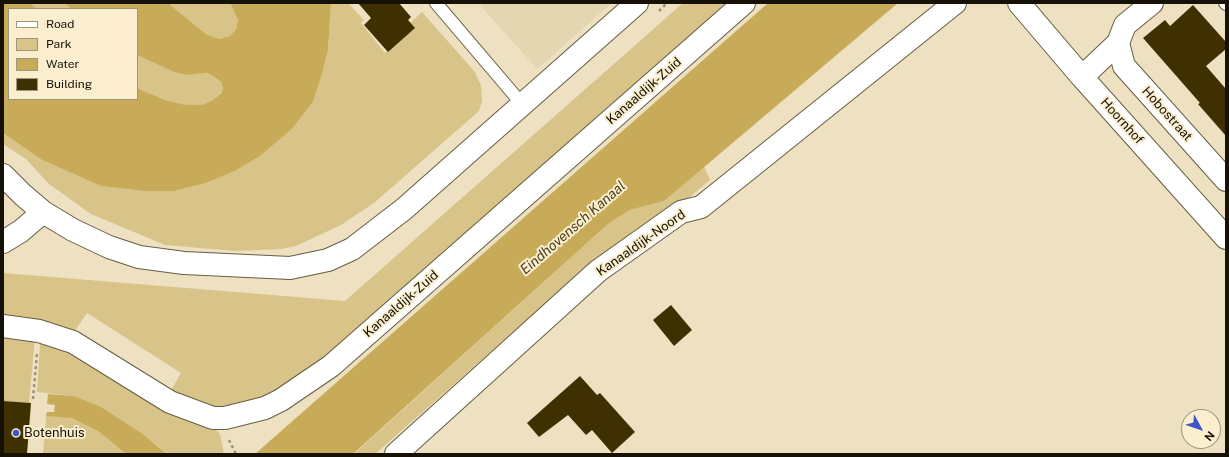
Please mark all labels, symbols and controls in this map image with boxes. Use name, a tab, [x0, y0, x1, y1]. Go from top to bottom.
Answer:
legend	[8, 8, 138, 100]
text: Road	[46, 17, 74, 31]
text: Park	[46, 37, 72, 51]
street label: Kanaaldijk-Zuid	[603, 54, 685, 128]
text: Water	[46, 57, 79, 71]
text: Building	[46, 77, 92, 91]
street label: Hobostraat	[1139, 84, 1195, 144]
street label: Hoornhof	[1097, 95, 1147, 147]
water label: Eindhovensch Kanaal	[517, 178, 629, 278]
street label: Kanaaldijk-Noord	[594, 207, 688, 279]
street label: Kanaaldijk-Zuid	[360, 267, 442, 341]
north arrow	[1181, 409, 1221, 449]
place label: Botenhuis	[24, 425, 84, 441]
marker: Botenhuis	[11, 428, 21, 438]
text: N	[1202, 429, 1217, 443]

